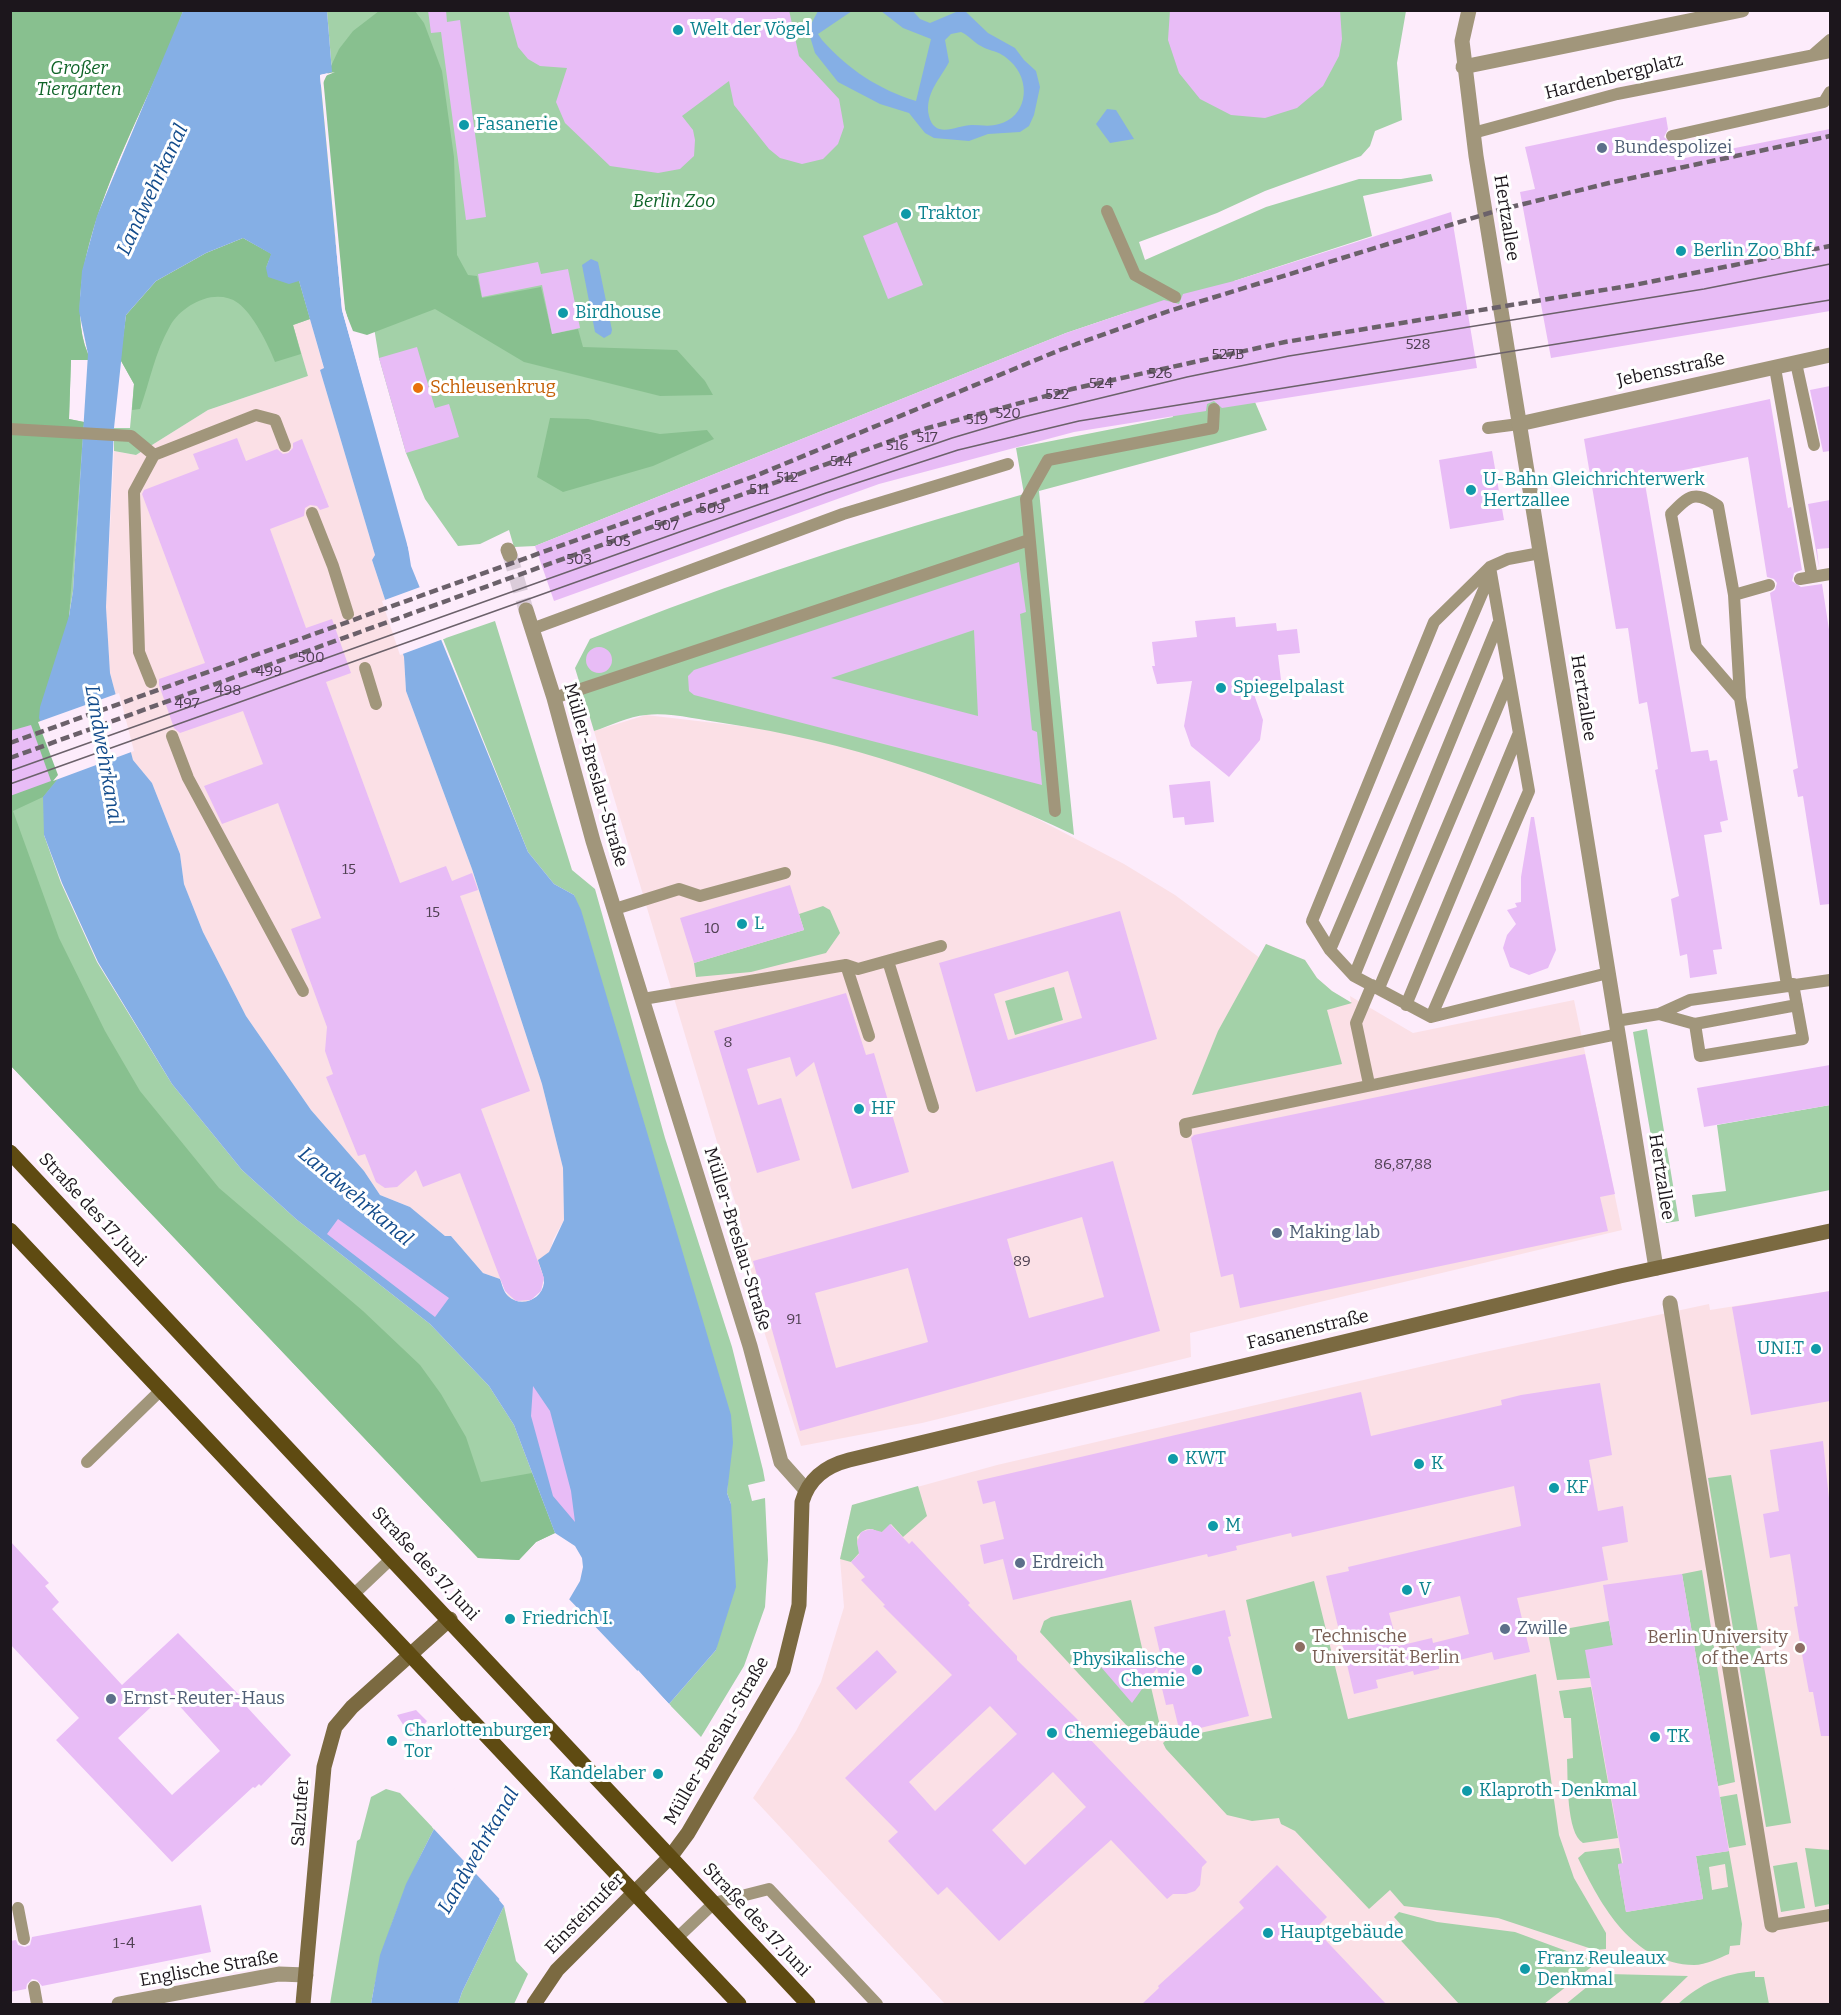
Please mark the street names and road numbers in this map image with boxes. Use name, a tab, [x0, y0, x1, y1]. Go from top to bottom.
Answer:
street label: Hardenbergplatz	[1543, 49, 1685, 105]
street label: Hertzallee	[1489, 173, 1523, 263]
street label: Jebensstraße	[1615, 348, 1727, 392]
street label: Hertzallee	[1566, 653, 1600, 743]
street label: Müller-Breslau-Straße	[558, 680, 632, 870]
street label: Hertzallee	[1644, 1132, 1678, 1222]
street label: Müller-Breslau-Straße	[699, 1145, 775, 1333]
street label: Straße des 17. Juni	[34, 1149, 150, 1271]
street label: Fasanenstraße	[1245, 1306, 1371, 1354]
street label: Straße des 17. Juni	[367, 1503, 483, 1625]
street label: Müller-Breslau-Straße	[660, 1653, 774, 1829]
street label: Salzufer	[288, 1777, 314, 1847]
street label: Straße des 17. Juni	[698, 1859, 814, 1981]
street label: Einsteinufer	[541, 1869, 629, 1959]
street label: Englische Straße	[138, 1946, 280, 1992]

